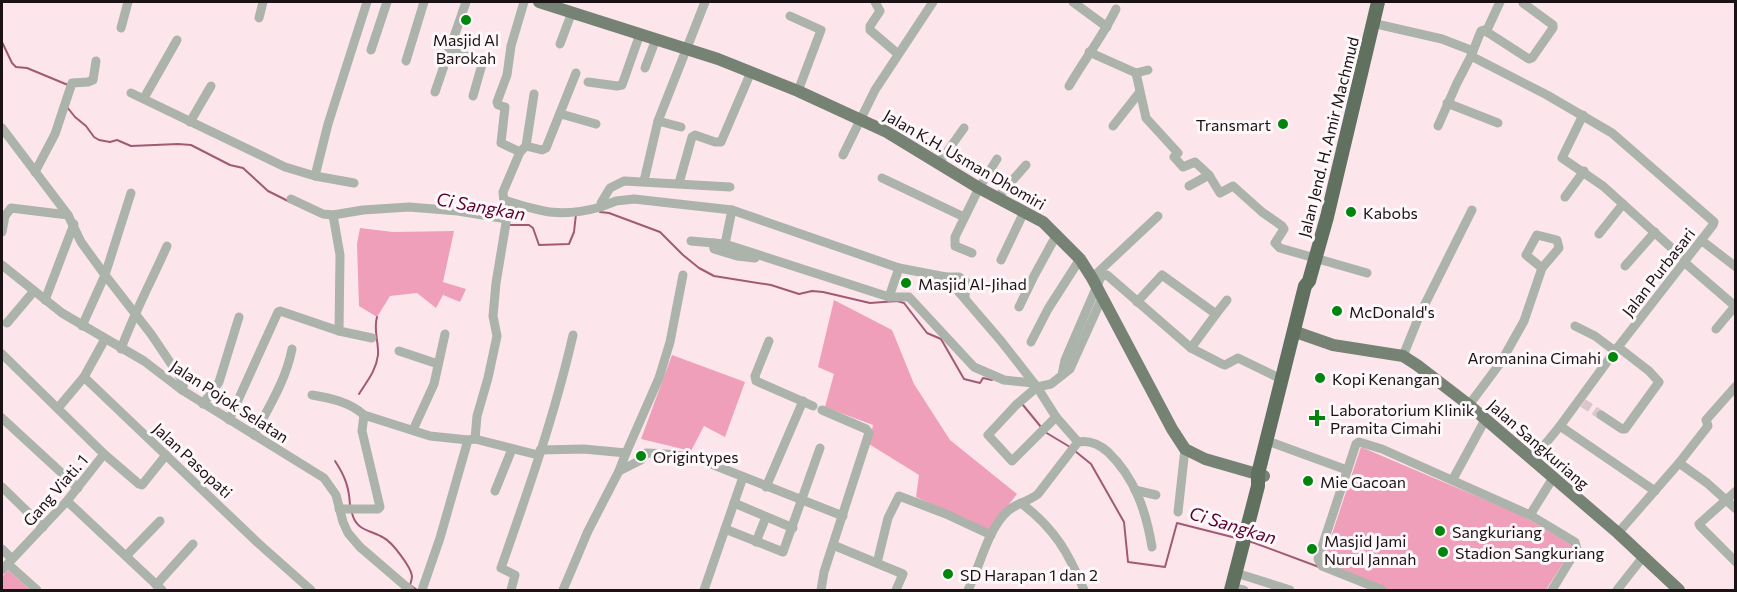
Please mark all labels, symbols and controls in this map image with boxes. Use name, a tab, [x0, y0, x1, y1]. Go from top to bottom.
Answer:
marker: Masjid Al Barokah	[459, 13, 473, 27]
place label: Masjid Al Barokah	[433, 30, 499, 67]
street label: Jalan Jend. H. Amir Machmud	[1294, 35, 1362, 239]
street label: Jalan K.H. Usman Dhomiri	[881, 105, 1049, 213]
place label: Transmart	[1196, 115, 1271, 134]
marker: Transmart	[1276, 117, 1290, 131]
water label: Ci Sangkan	[435, 187, 527, 225]
place label: Kabobs	[1363, 203, 1418, 222]
marker: Kabobs	[1344, 205, 1358, 219]
street label: Jalan Purbasari	[1618, 224, 1698, 320]
place label: Masjid Al-Jihad	[918, 274, 1027, 293]
marker: Masjid Al-Jihad	[899, 276, 913, 290]
place label: McDonald's	[1349, 302, 1435, 321]
marker: McDonald's	[1330, 304, 1344, 318]
place label: Aromanina Cimahi	[1467, 348, 1601, 367]
marker: Aromanina Cimahi	[1606, 350, 1620, 364]
street label: Jalan Pojok Selatan	[167, 356, 293, 446]
place label: Kopi Kenangan	[1332, 369, 1440, 388]
marker: Kopi Kenangan	[1313, 371, 1327, 385]
street label: Jalan Sangkuriang	[1485, 395, 1594, 493]
place label: Laboratorium Klinik Pramita Cimahi	[1330, 400, 1475, 437]
marker: Laboratorium Klinik Pramita Cimahi	[1308, 409, 1326, 427]
street label: Jalan Pasopati	[149, 418, 237, 502]
place label: Origintypes	[653, 447, 739, 466]
marker: Origintypes	[634, 449, 648, 463]
street label: Gang Viati. 1	[19, 450, 91, 530]
place label: Mie Gacoan	[1320, 472, 1406, 491]
marker: Mie Gacoan	[1301, 474, 1315, 488]
water label: Ci Sangkan	[1187, 501, 1279, 549]
place label: Sangkuriang	[1452, 522, 1542, 541]
marker: Sangkuriang	[1433, 524, 1447, 538]
place label: Masjid Jami Nurul Jannah	[1324, 531, 1416, 568]
marker: Masjid Jami Nurul Jannah	[1305, 542, 1319, 556]
place label: Stadion Sangkuriang	[1455, 543, 1605, 562]
marker: Stadion Sangkuriang	[1436, 545, 1450, 559]
place label: SD Harapan 1 dan 2	[960, 565, 1098, 584]
marker: SD Harapan 1 dan 2	[941, 567, 955, 581]

